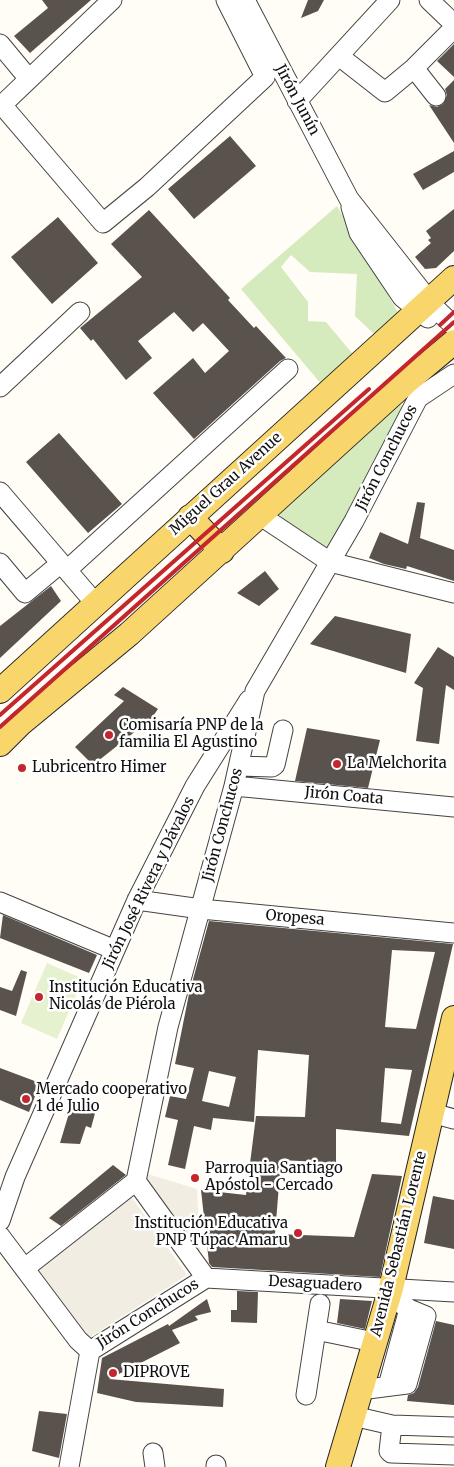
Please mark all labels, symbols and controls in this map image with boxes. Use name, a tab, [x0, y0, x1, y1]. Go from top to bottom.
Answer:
street label: Jirón Junín	[271, 61, 323, 139]
street label: Jirón Conchucos	[352, 402, 422, 514]
street label: Miguel Grau Avenue	[166, 429, 286, 539]
place label: Comisaría PNP de la familia El Agustino	[119, 717, 263, 752]
marker: Comisaría PNP de la familia El Agustino	[103, 729, 115, 741]
place label: La Melchorita	[347, 755, 447, 773]
marker: La Melchorita	[331, 758, 343, 770]
place label: Lubricentro Himer	[32, 759, 167, 777]
marker: Lubricentro Himer	[16, 762, 28, 774]
street label: Jirón Conchucos	[199, 766, 247, 884]
street label: Jirón Coata	[304, 784, 384, 808]
street label: Jirón José Rivera y Dávalos	[99, 794, 199, 972]
street label: Oropesa	[265, 906, 325, 930]
place label: Institución Educativa Nicolás de Piérola	[49, 979, 203, 1014]
marker: Institución Educativa Nicolás de Piérola	[33, 991, 45, 1003]
place label: Mercado cooperativo 1 de Julio	[36, 1081, 187, 1116]
marker: Mercado cooperativo 1 de Julio	[20, 1093, 32, 1105]
street label: Avenida Sebastián Lorente	[367, 1149, 431, 1339]
place label: Parroquia Santiago Apóstol - Cercado	[205, 1160, 343, 1195]
marker: Parroquia Santiago Apóstol - Cercado	[189, 1172, 201, 1184]
place label: Institución Educativa PNP Túpac Amaru	[134, 1215, 288, 1250]
marker: Institución Educativa PNP Túpac Amaru	[292, 1227, 304, 1239]
street label: Desaguadero	[268, 1273, 362, 1295]
street label: Jirón Conchucos	[94, 1275, 202, 1353]
place label: DIPROVE	[123, 1364, 190, 1382]
marker: DIPROVE	[107, 1367, 119, 1379]

